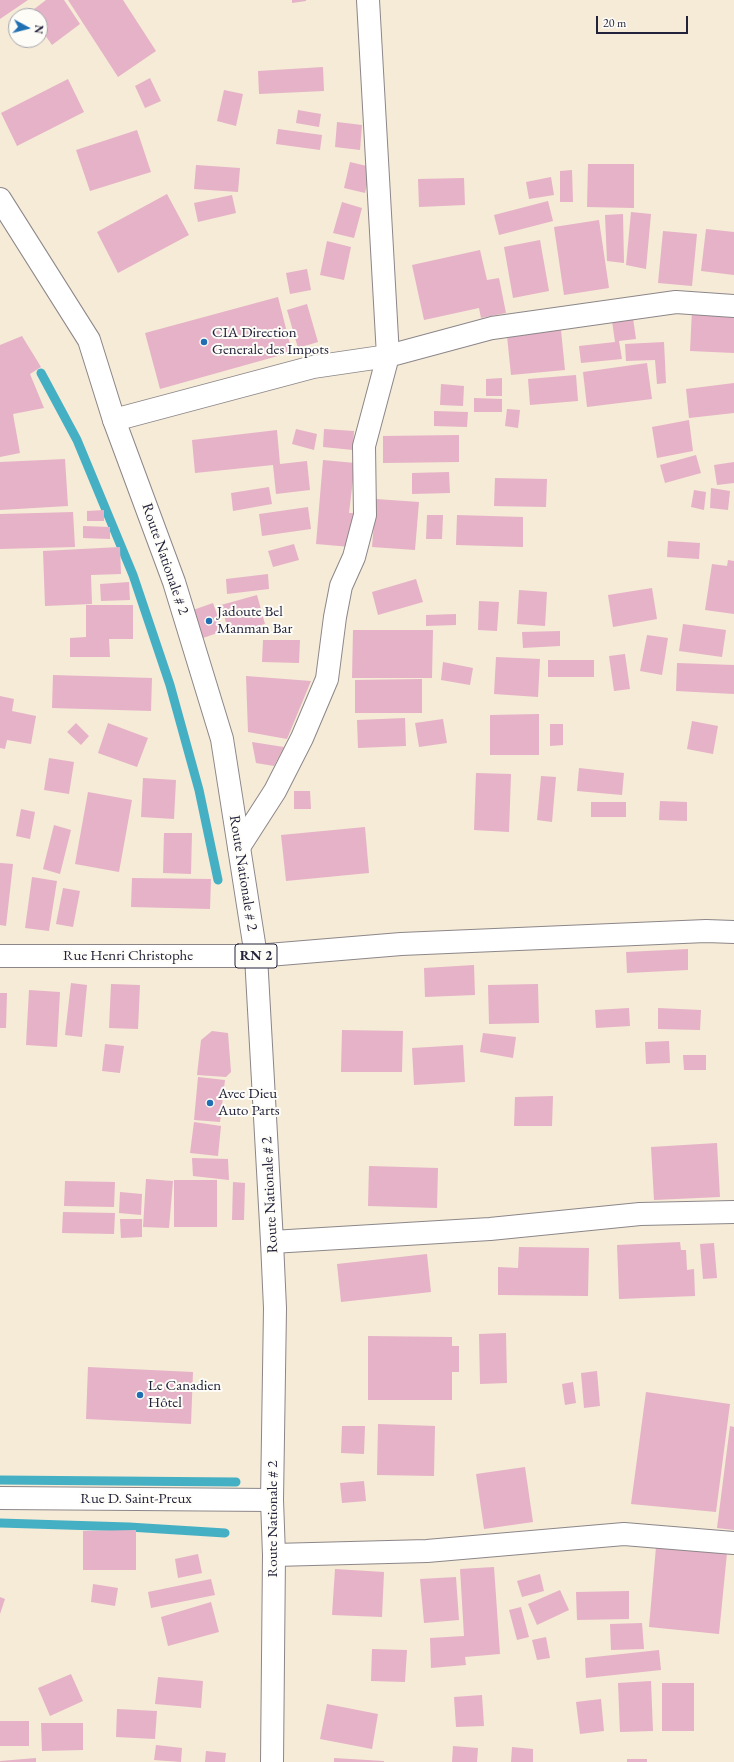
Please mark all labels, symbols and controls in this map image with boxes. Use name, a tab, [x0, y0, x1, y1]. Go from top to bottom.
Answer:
north arrow	[8, 8, 48, 48]
scale bar	[598, 8, 690, 34]
text: 20 m	[603, 15, 626, 31]
text: N	[31, 24, 46, 35]
place label: CIA Direction Generale des Impots	[212, 324, 329, 359]
marker: CIA Direction Generale des Impots	[199, 337, 209, 347]
street label: Route Nationale # 2	[137, 501, 193, 617]
place label: Jadoute Bel Manman Bar	[217, 603, 292, 638]
marker: Jadoute Bel Manman Bar	[204, 616, 214, 626]
street label: Route Nationale # 2	[225, 814, 261, 932]
road number: RN 2	[235, 944, 277, 968]
street label: Rue Henri Christophe	[63, 947, 193, 965]
place label: Avec Dieu Auto Parts	[218, 1085, 279, 1120]
marker: Avec Dieu Auto Parts	[205, 1098, 215, 1108]
street label: Route Nationale # 2	[258, 1136, 282, 1254]
place label: Le Canadien Hôtel	[148, 1377, 221, 1412]
marker: Le Canadien Hôtel	[135, 1390, 145, 1400]
street label: Route Nationale # 2	[264, 1461, 282, 1577]
street label: Rue D. Saint-Preux	[80, 1490, 192, 1508]

